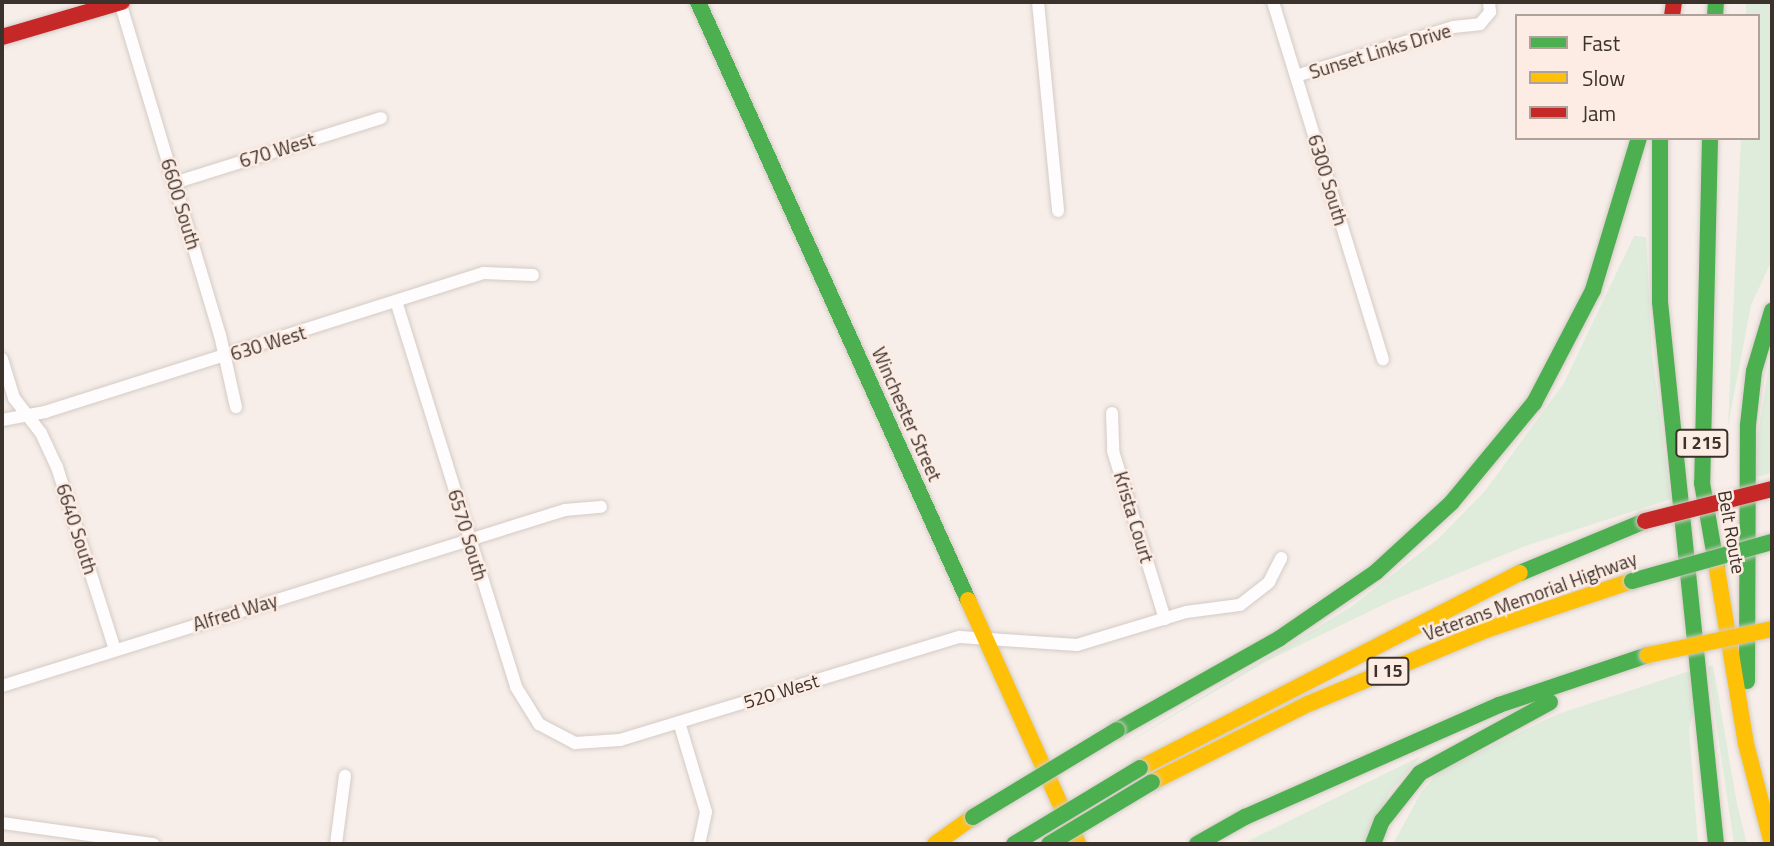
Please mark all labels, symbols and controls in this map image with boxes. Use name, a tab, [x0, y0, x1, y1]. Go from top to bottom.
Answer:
legend	[1515, 14, 1760, 140]
street label: Sunset Links Drive	[1306, 19, 1454, 83]
text: Fast	[1582, 27, 1620, 59]
text: Slow	[1582, 62, 1625, 94]
text: Jam	[1582, 97, 1616, 129]
street label: 670 West	[237, 128, 317, 172]
street label: 6300 South	[1303, 132, 1353, 228]
street label: 6600 South	[156, 156, 206, 252]
street label: 630 West	[228, 321, 308, 365]
street label: Winchester Street	[867, 344, 947, 484]
road number: I 215	[1674, 428, 1730, 458]
street label: Krista Court	[1109, 469, 1159, 565]
street label: 6640 South	[52, 481, 102, 577]
street label: 6570 South	[443, 487, 493, 583]
street label: Belt Route	[1713, 488, 1751, 576]
street label: Veterans Memorial Highway	[1420, 547, 1640, 645]
street label: Alfred Way	[190, 588, 280, 636]
road number: I 15	[1365, 656, 1411, 686]
street label: 520 West	[741, 669, 821, 713]

